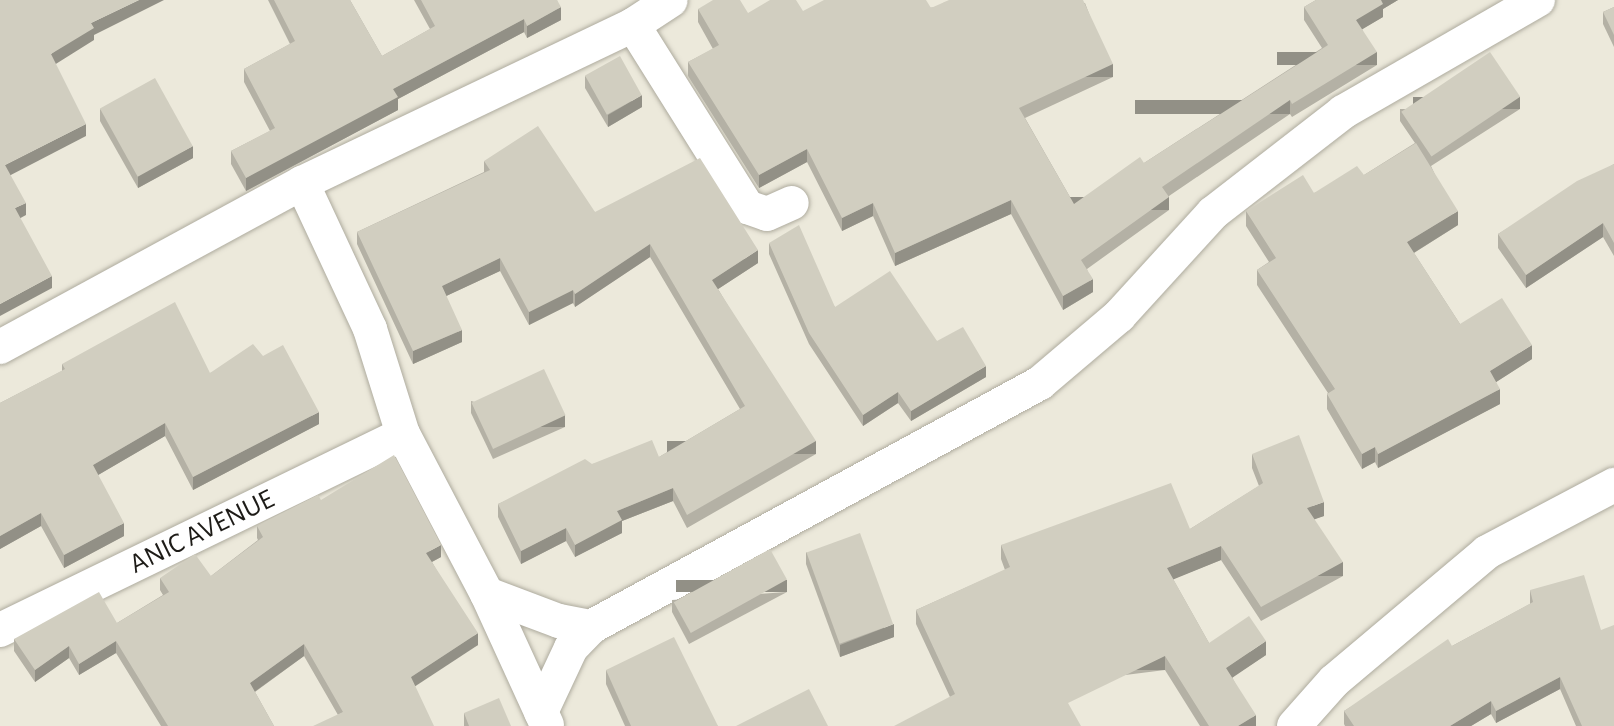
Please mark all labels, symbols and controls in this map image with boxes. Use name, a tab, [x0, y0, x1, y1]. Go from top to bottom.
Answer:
street label: ANIC AVENUE	[124, 483, 280, 581]

